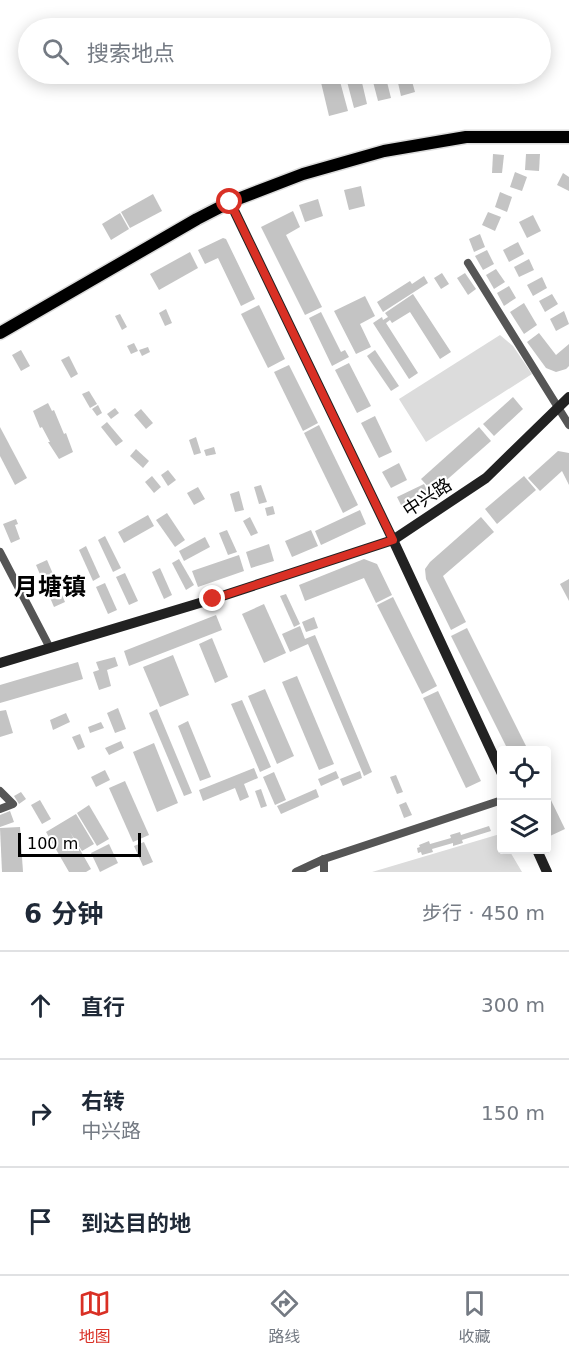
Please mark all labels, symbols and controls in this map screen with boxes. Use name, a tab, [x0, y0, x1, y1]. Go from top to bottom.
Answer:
search box	[18, 18, 551, 84]
icon: search	[39, 35, 72, 68]
text: 搜索地点	[87, 41, 175, 66]
route start	[216, 188, 242, 214]
street label: 中兴路	[399, 473, 455, 521]
district label: 月塘镇	[14, 573, 86, 601]
route end	[199, 585, 225, 611]
map controls	[497, 746, 551, 854]
button: locate	[497, 746, 551, 800]
button: layers	[497, 800, 551, 854]
scale bar	[18, 830, 141, 858]
text: 100 m	[27, 834, 78, 853]
text: 6 分钟	[24, 899, 103, 929]
text: 步行 · 450 m	[422, 901, 545, 925]
icon: ahead	[24, 989, 57, 1022]
text: 300 m	[481, 993, 545, 1017]
text: 直行	[81, 995, 125, 1020]
text: 右转	[81, 1089, 125, 1114]
icon: right	[24, 1097, 57, 1130]
text: 150 m	[481, 1101, 545, 1125]
text: 中兴路	[81, 1119, 141, 1143]
icon: arrive	[24, 1205, 57, 1238]
text: 到达目的地	[81, 1211, 191, 1236]
tab: 地图	[78, 1287, 111, 1347]
tab: 路线	[268, 1287, 301, 1347]
tab: 收藏	[458, 1287, 491, 1347]

